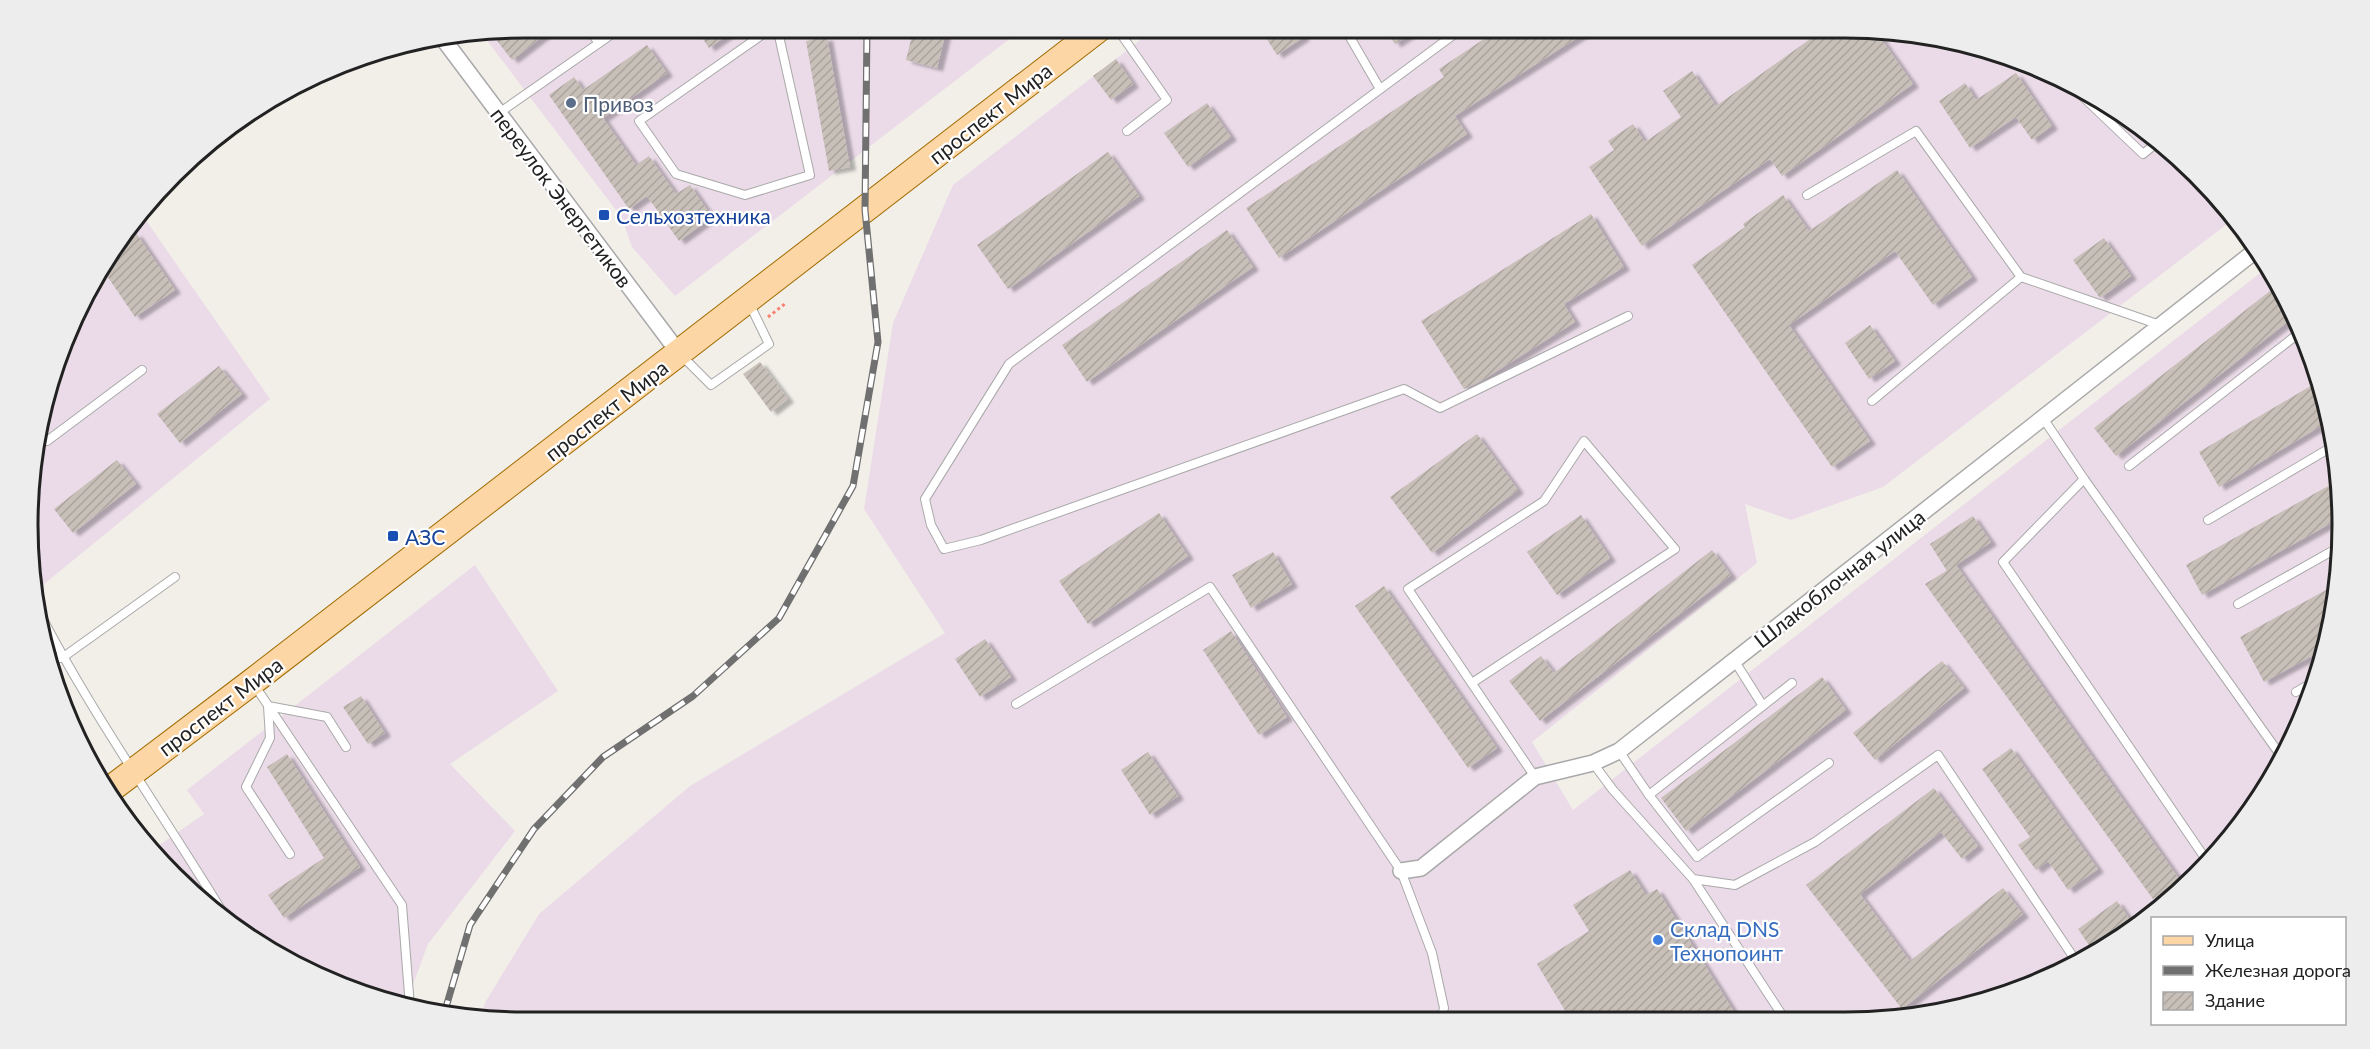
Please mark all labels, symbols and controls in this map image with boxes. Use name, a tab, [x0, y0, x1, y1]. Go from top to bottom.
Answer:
street label: проспект Мира	[924, 57, 1056, 169]
place label: Привоз	[583, 91, 654, 116]
marker: Привоз	[564, 96, 578, 110]
street label: переулок Энергетиков	[486, 102, 638, 292]
place label: Сельхозтехника	[616, 203, 771, 228]
marker: Сельхозтехника	[597, 208, 611, 222]
street label: проспект Мира	[540, 354, 672, 466]
street label: Шлакоблочная улица	[1749, 504, 1929, 652]
place label: АЗС	[405, 524, 445, 549]
marker: АЗС	[386, 529, 400, 543]
street label: проспект Мира	[153, 651, 287, 761]
place label: Склад DNS Технопоинт	[1670, 916, 1784, 965]
legend	[2151, 917, 2346, 1025]
text: Улица	[2205, 929, 2255, 951]
marker: Склад DNS Технопоинт	[1651, 933, 1665, 947]
text: Железная дорога	[2205, 959, 2351, 981]
text: Здание	[2205, 989, 2265, 1011]

